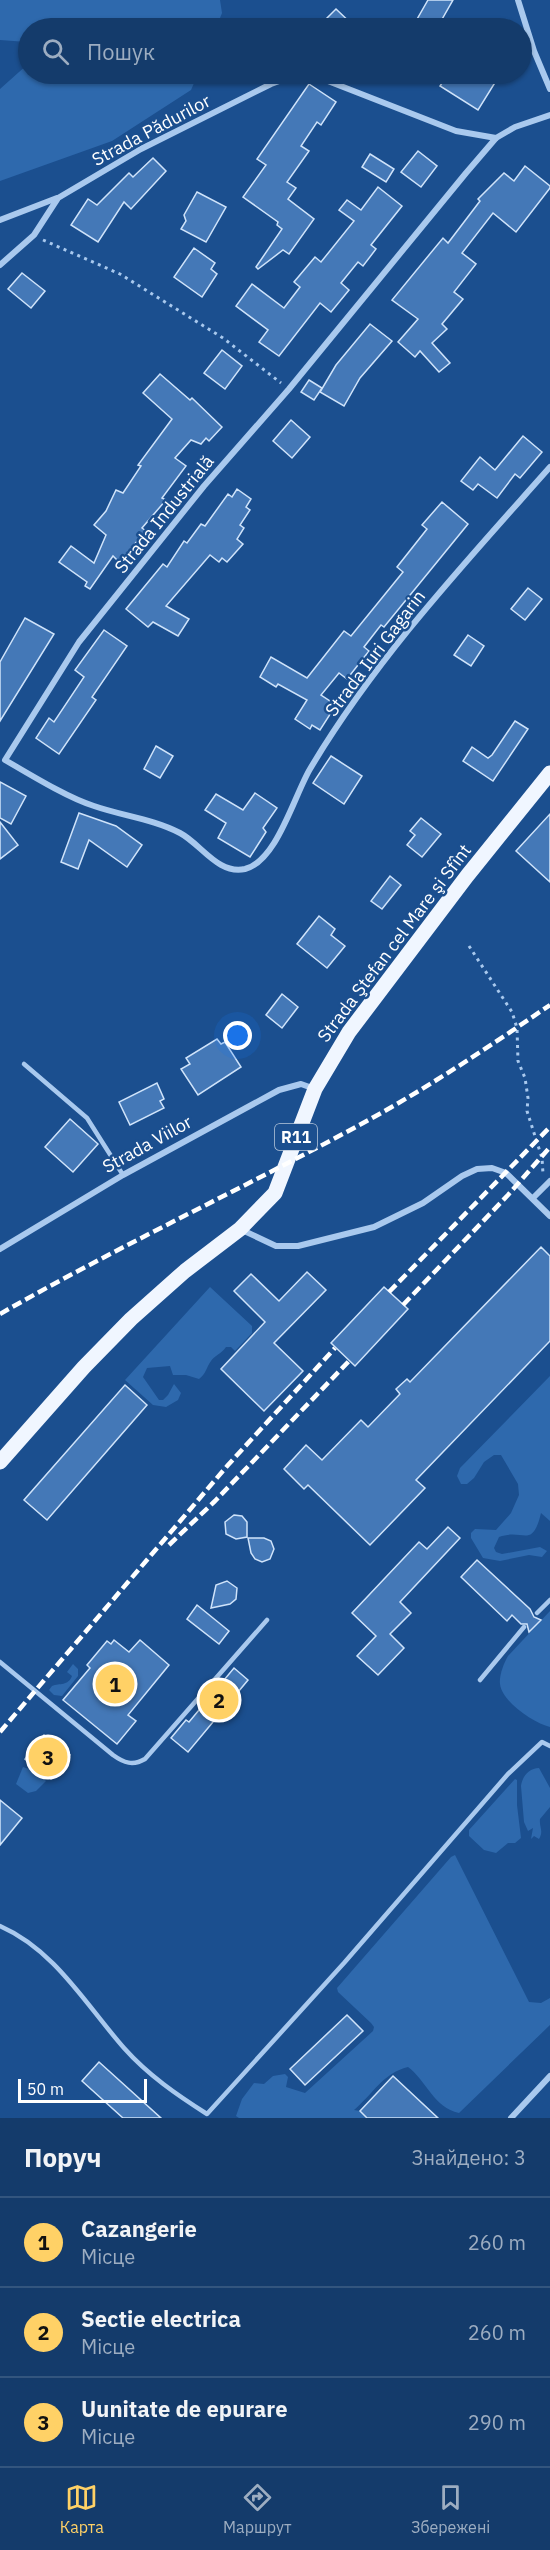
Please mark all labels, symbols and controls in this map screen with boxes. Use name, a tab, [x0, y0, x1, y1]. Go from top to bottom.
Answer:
search box	[18, 18, 532, 84]
icon: search	[39, 35, 72, 68]
text: Пошук	[87, 37, 155, 66]
street label: Strada Pădurilor	[88, 89, 215, 171]
street label: Strada Industrială	[109, 450, 219, 578]
street label: Strada Iuri Gagarin	[320, 585, 430, 721]
street label: Strada Ştefan cel Mare şi Sfînt	[312, 839, 476, 1047]
your location	[223, 1021, 252, 1050]
street label: Strada Viilor	[98, 1110, 196, 1178]
road number: R11	[275, 1124, 317, 1150]
pin: 1	[96, 1662, 134, 1706]
pin: 2	[200, 1678, 238, 1722]
pin: 3	[28, 1734, 68, 1780]
scale bar	[18, 2076, 147, 2104]
text: 50 m	[27, 2079, 64, 2099]
text: Поруч	[24, 2140, 102, 2174]
text: Знайдено: 3	[412, 2144, 526, 2171]
text: Cazangerie	[81, 2214, 197, 2243]
text: 1	[38, 2229, 50, 2256]
text: 260 m	[468, 2229, 526, 2256]
text: Місце	[81, 2243, 135, 2270]
text: Sectie electrica	[81, 2304, 241, 2333]
text: 2	[38, 2319, 50, 2346]
text: 260 m	[468, 2319, 526, 2346]
text: Місце	[81, 2333, 135, 2360]
text: Uunitate de epurare	[81, 2394, 288, 2423]
text: 3	[38, 2409, 50, 2436]
text: 290 m	[468, 2409, 526, 2436]
text: Місце	[81, 2423, 135, 2450]
tab: Карта	[60, 2481, 104, 2537]
tab: Маршрут	[223, 2481, 292, 2537]
tab: Збережені	[411, 2481, 490, 2537]

